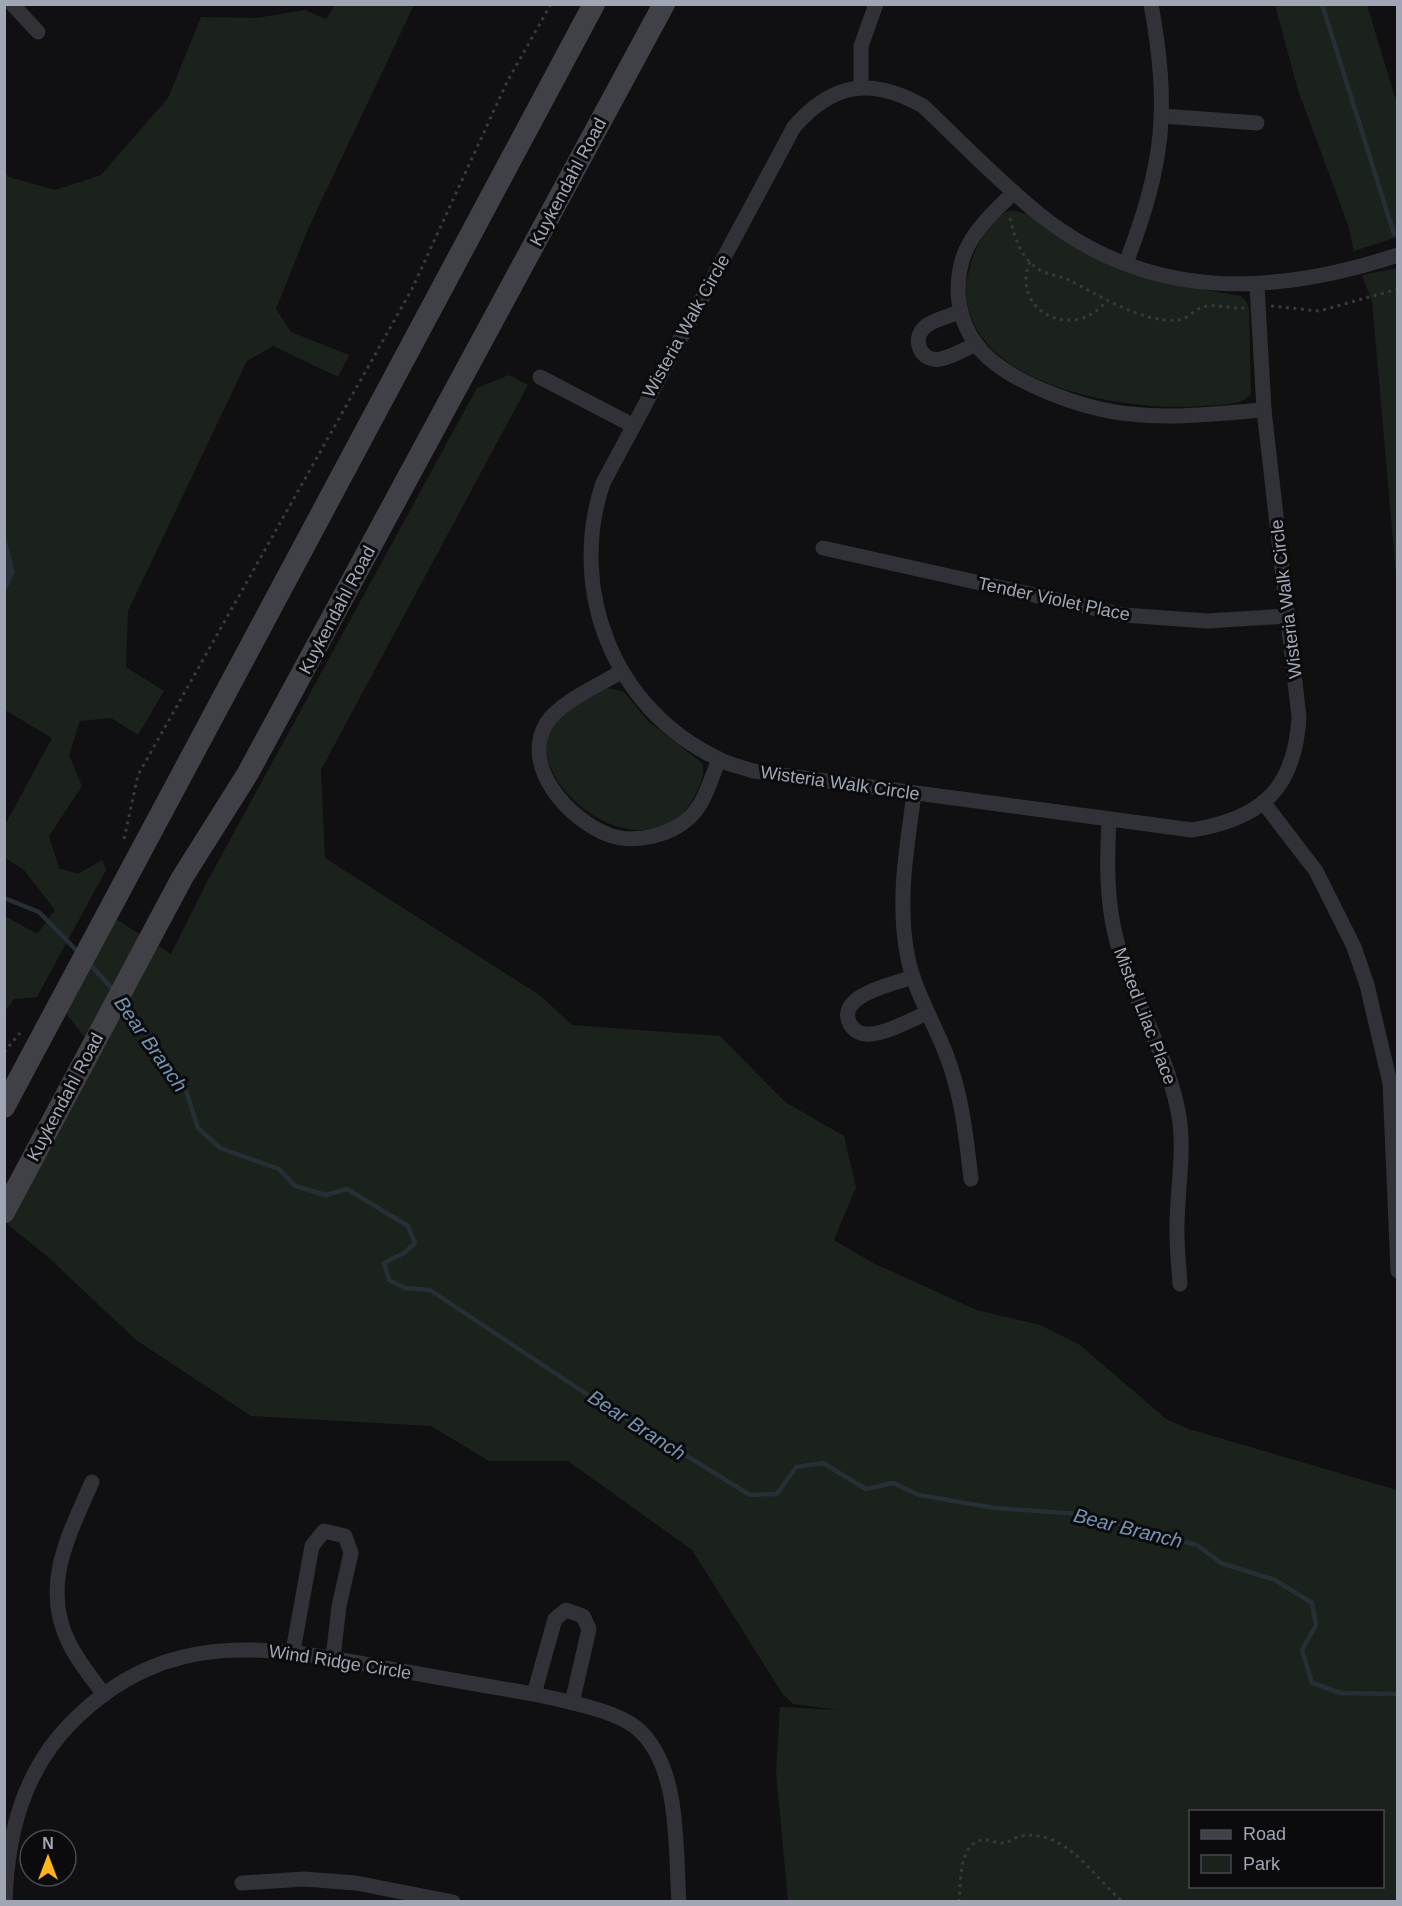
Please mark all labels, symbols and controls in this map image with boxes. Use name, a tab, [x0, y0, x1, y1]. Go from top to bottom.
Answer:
street label: Kuykendahl Road	[526, 115, 610, 249]
street label: Wisteria Walk Circle	[638, 251, 734, 401]
street label: Wisteria Walk Circle	[1266, 518, 1306, 680]
street label: Kuykendahl Road	[295, 543, 379, 677]
street label: Tender Violet Place	[976, 573, 1132, 625]
street label: Wisteria Walk Circle	[759, 762, 921, 804]
street label: Misted Lilac Place	[1110, 945, 1180, 1087]
water label: Bear Branch	[110, 992, 192, 1096]
street label: Kuykendahl Road	[23, 1030, 107, 1164]
water label: Bear Branch	[584, 1386, 690, 1464]
water label: Bear Branch	[1071, 1504, 1185, 1552]
street label: Wind Ridge Circle	[267, 1641, 413, 1683]
legend	[1189, 1810, 1384, 1888]
text: Road	[1243, 1824, 1286, 1844]
north arrow	[18, 1828, 78, 1888]
text: N	[42, 1835, 54, 1852]
text: Park	[1243, 1854, 1281, 1874]

